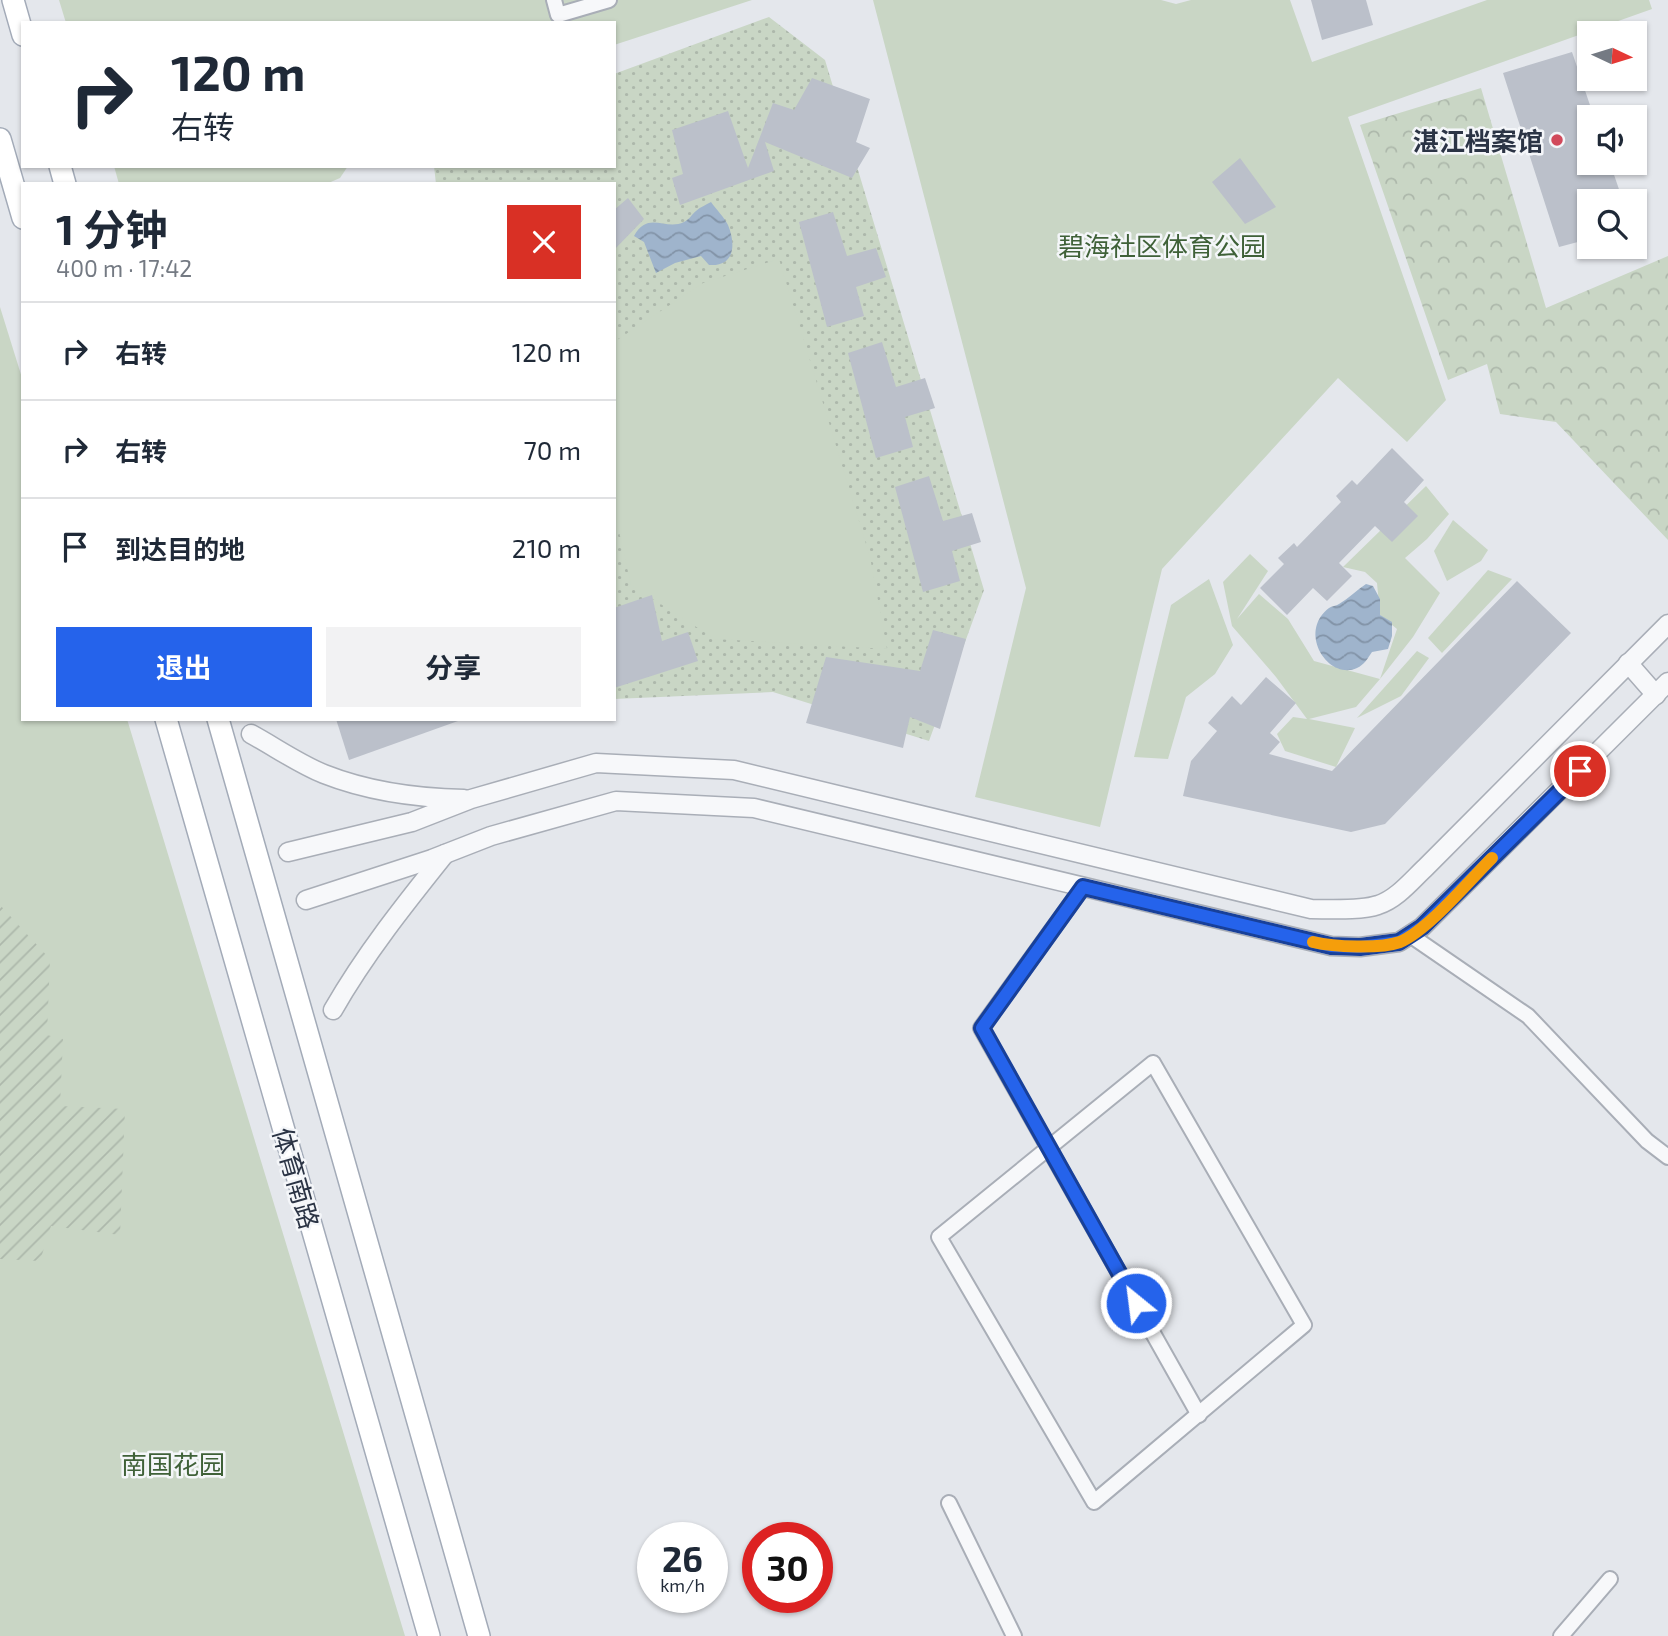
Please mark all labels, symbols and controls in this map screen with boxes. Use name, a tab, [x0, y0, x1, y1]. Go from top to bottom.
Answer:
north arrow	[1577, 21, 1647, 91]
map controls	[1577, 21, 1647, 259]
text: 120 m	[171, 42, 305, 101]
icon: right	[56, 49, 147, 140]
button: sound	[1577, 105, 1647, 175]
text: 右转	[171, 107, 235, 145]
place label: 湛江档案馆	[1413, 125, 1543, 156]
marker: 湛江档案馆	[1549, 132, 1565, 148]
button: search	[1577, 189, 1647, 259]
text: 1 分钟	[56, 203, 167, 253]
button: close	[507, 205, 581, 279]
park label: 碧海社区体育公园	[1058, 230, 1266, 261]
text: 400 m · 17:42	[56, 254, 192, 282]
icon: right	[56, 332, 94, 370]
text: 120 m	[512, 336, 581, 367]
text: 右转	[115, 337, 167, 368]
icon: right	[56, 430, 94, 468]
text: 70 m	[523, 434, 581, 465]
text: 右转	[115, 435, 167, 466]
icon: arrive	[56, 528, 94, 566]
text: 210 m	[512, 532, 581, 563]
text: 到达目的地	[115, 533, 245, 564]
button: 退出	[56, 627, 312, 707]
button: 分享	[326, 627, 581, 707]
pin	[1550, 741, 1610, 801]
icon: arrive	[1561, 752, 1599, 790]
street label: 体育南路	[268, 1124, 326, 1232]
position arrow	[1099, 1266, 1173, 1340]
park label: 南国花园	[121, 1448, 225, 1479]
speed limit sign: 30	[742, 1522, 833, 1613]
text: 26	[662, 1537, 703, 1579]
text: km/h	[660, 1574, 705, 1596]

